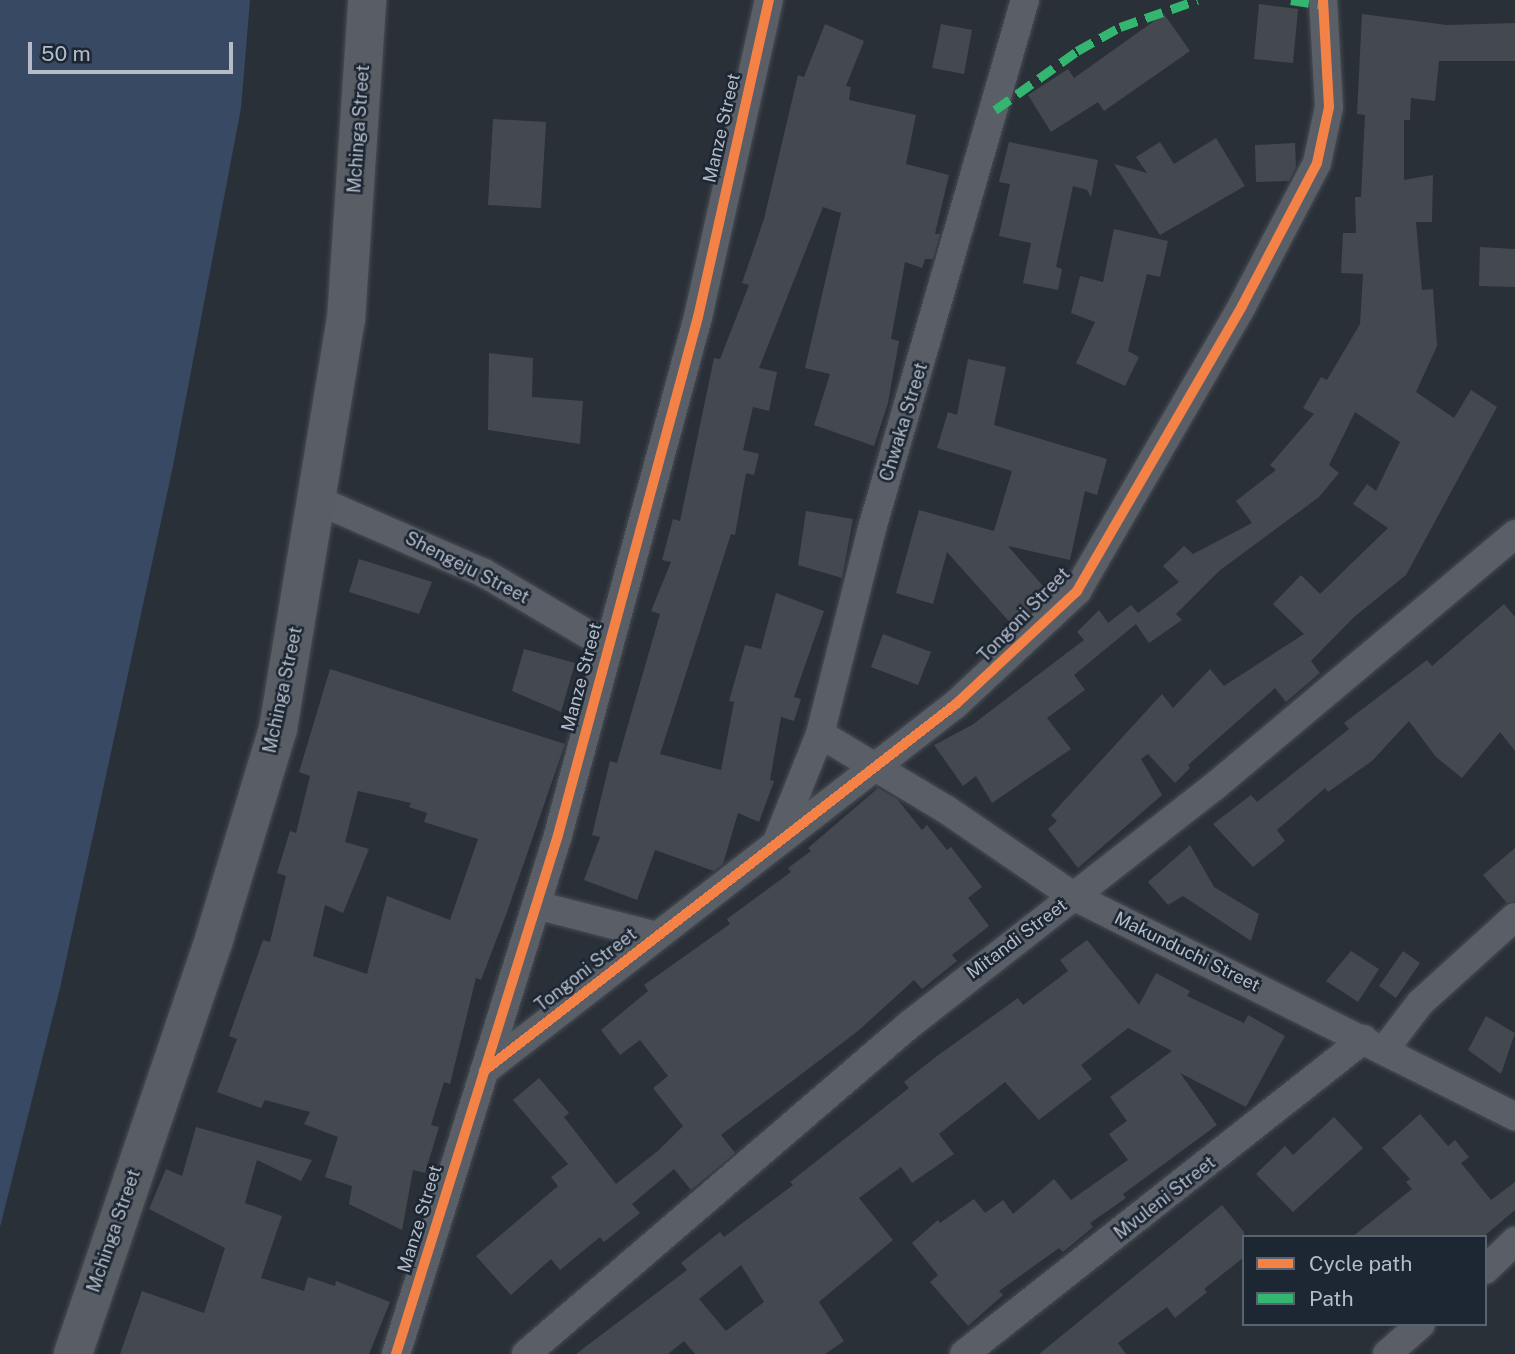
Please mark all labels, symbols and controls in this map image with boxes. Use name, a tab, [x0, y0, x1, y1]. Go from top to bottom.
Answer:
scale bar	[32, 28, 236, 72]
text: 50 m	[41, 41, 91, 66]
street label: Mchinga Street	[344, 64, 374, 194]
street label: Manze Street	[699, 71, 745, 185]
street label: Chwaka Street	[876, 360, 932, 484]
street label: Shengeju Street	[401, 527, 533, 609]
street label: Tongoni Street	[974, 563, 1074, 667]
street label: Manze Street	[557, 620, 607, 734]
street label: Mchinga Street	[259, 625, 307, 755]
street label: Mitandi Street	[963, 894, 1071, 984]
street label: Makunduchi Street	[1111, 907, 1263, 997]
street label: Tongoni Street	[531, 924, 641, 1016]
street label: Mvuleni Street	[1110, 1152, 1220, 1244]
street label: Manze Street	[393, 1162, 447, 1276]
street label: Mchinga Street	[83, 1167, 145, 1295]
legend	[1242, 1235, 1487, 1326]
text: Cycle path	[1309, 1251, 1412, 1276]
text: Path	[1309, 1286, 1354, 1311]

